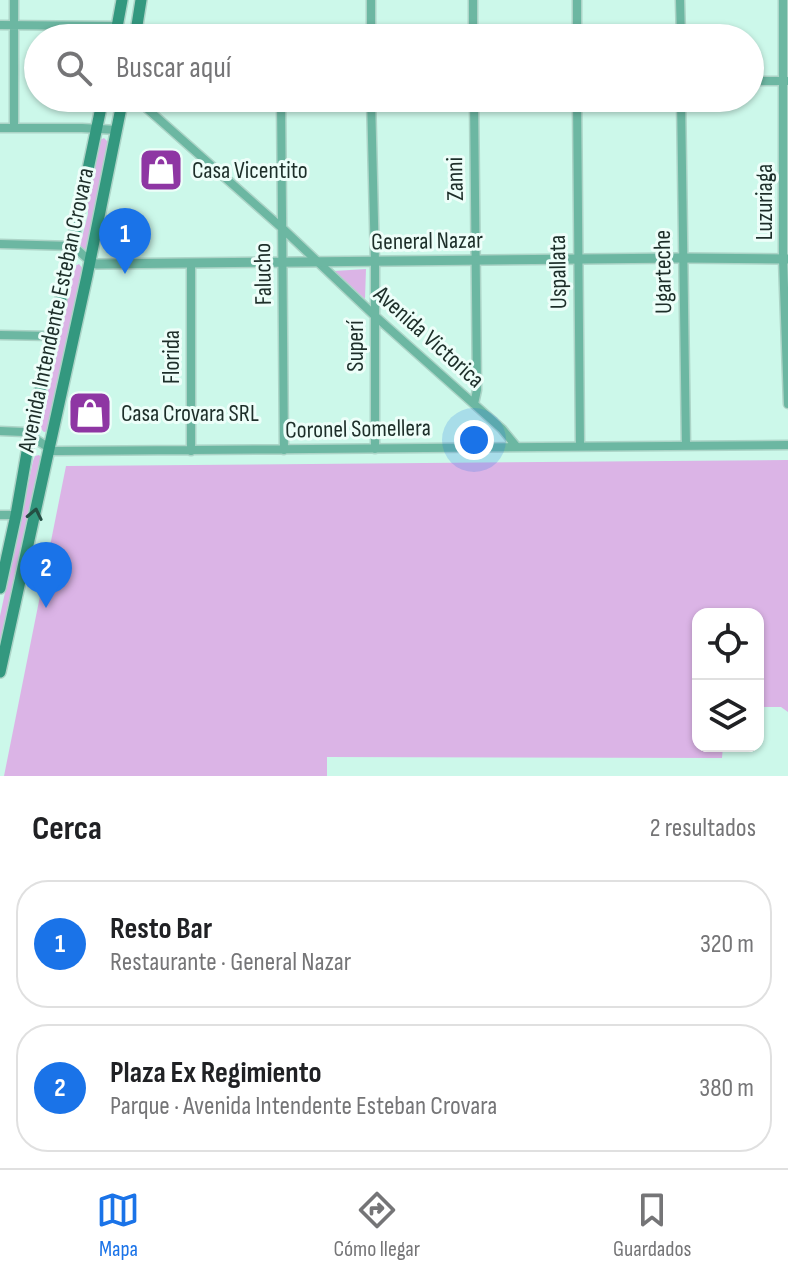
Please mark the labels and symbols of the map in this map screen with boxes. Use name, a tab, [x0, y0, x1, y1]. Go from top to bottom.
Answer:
shop icon: Casa Vicentito	[137, 146, 185, 194]
place label: Casa Vicentito	[192, 156, 308, 185]
street label: Zanni	[440, 157, 470, 201]
street label: Luzuriaga	[750, 164, 779, 240]
street label: Avenida Intendente Esteban Crovara	[11, 165, 100, 456]
pin: 1	[99, 208, 151, 274]
street label: General Nazar	[371, 226, 483, 256]
street label: Ugarteche	[648, 230, 678, 314]
street label: Uspallata	[543, 235, 573, 309]
street label: Falucho	[248, 243, 278, 305]
street label: Avenida Victorica	[367, 279, 490, 394]
street label: Superí	[341, 320, 370, 372]
street label: Florida	[157, 330, 186, 384]
shop icon: Casa Crovara SRL	[66, 389, 114, 437]
place label: Casa Crovara SRL	[121, 399, 259, 428]
street label: Coronel Somellera	[285, 413, 431, 445]
your location	[454, 420, 494, 460]
one-way arrow	[26, 507, 43, 521]
pin: 2	[20, 542, 72, 608]

